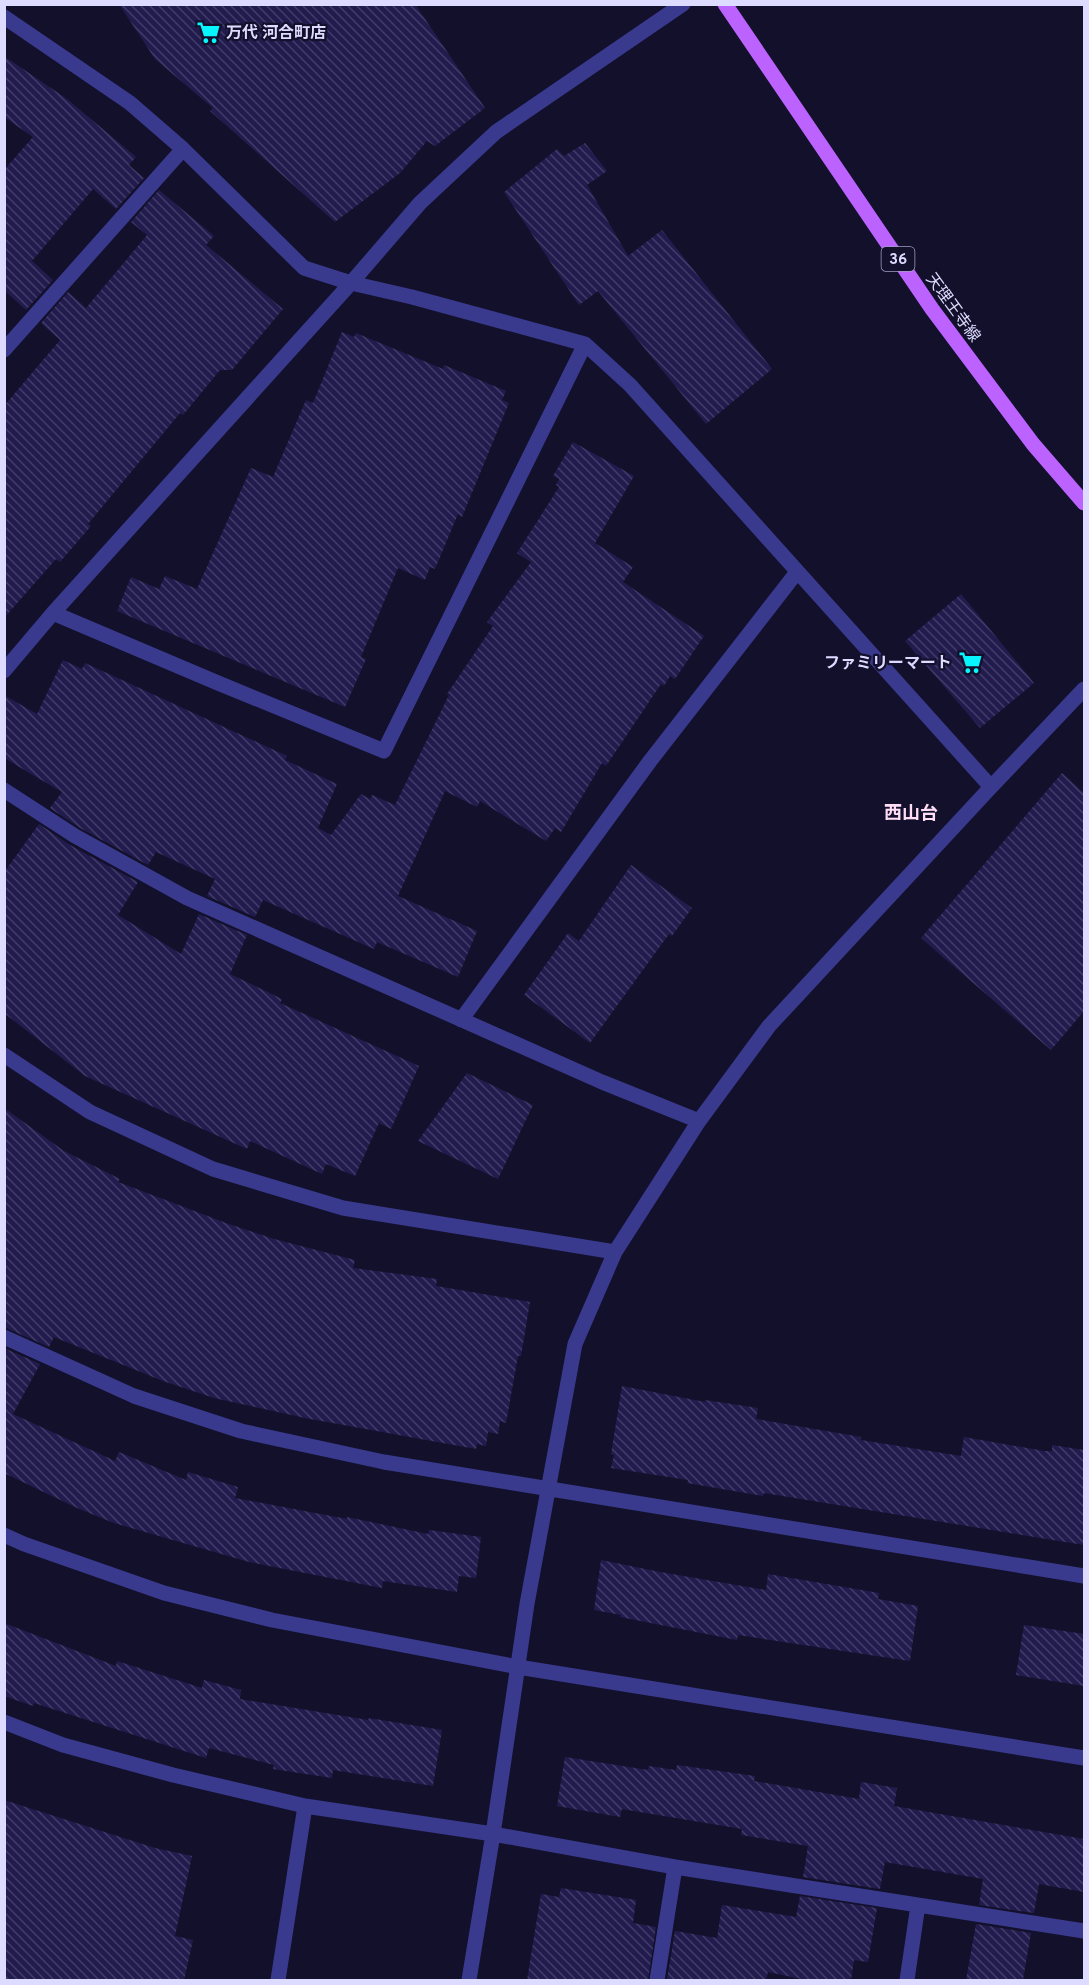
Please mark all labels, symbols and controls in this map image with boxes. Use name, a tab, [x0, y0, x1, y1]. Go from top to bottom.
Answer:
supermarket icon: 万代 河合町店	[195, 19, 221, 45]
place label: 万代 河合町店	[226, 23, 326, 44]
road number: 36	[882, 247, 914, 271]
street label: 天理王寺線	[921, 270, 984, 346]
supermarket icon: ファミリーマート	[957, 649, 983, 675]
place label: ファミリーマート	[824, 654, 952, 674]
district label: 西山台	[884, 803, 938, 826]

